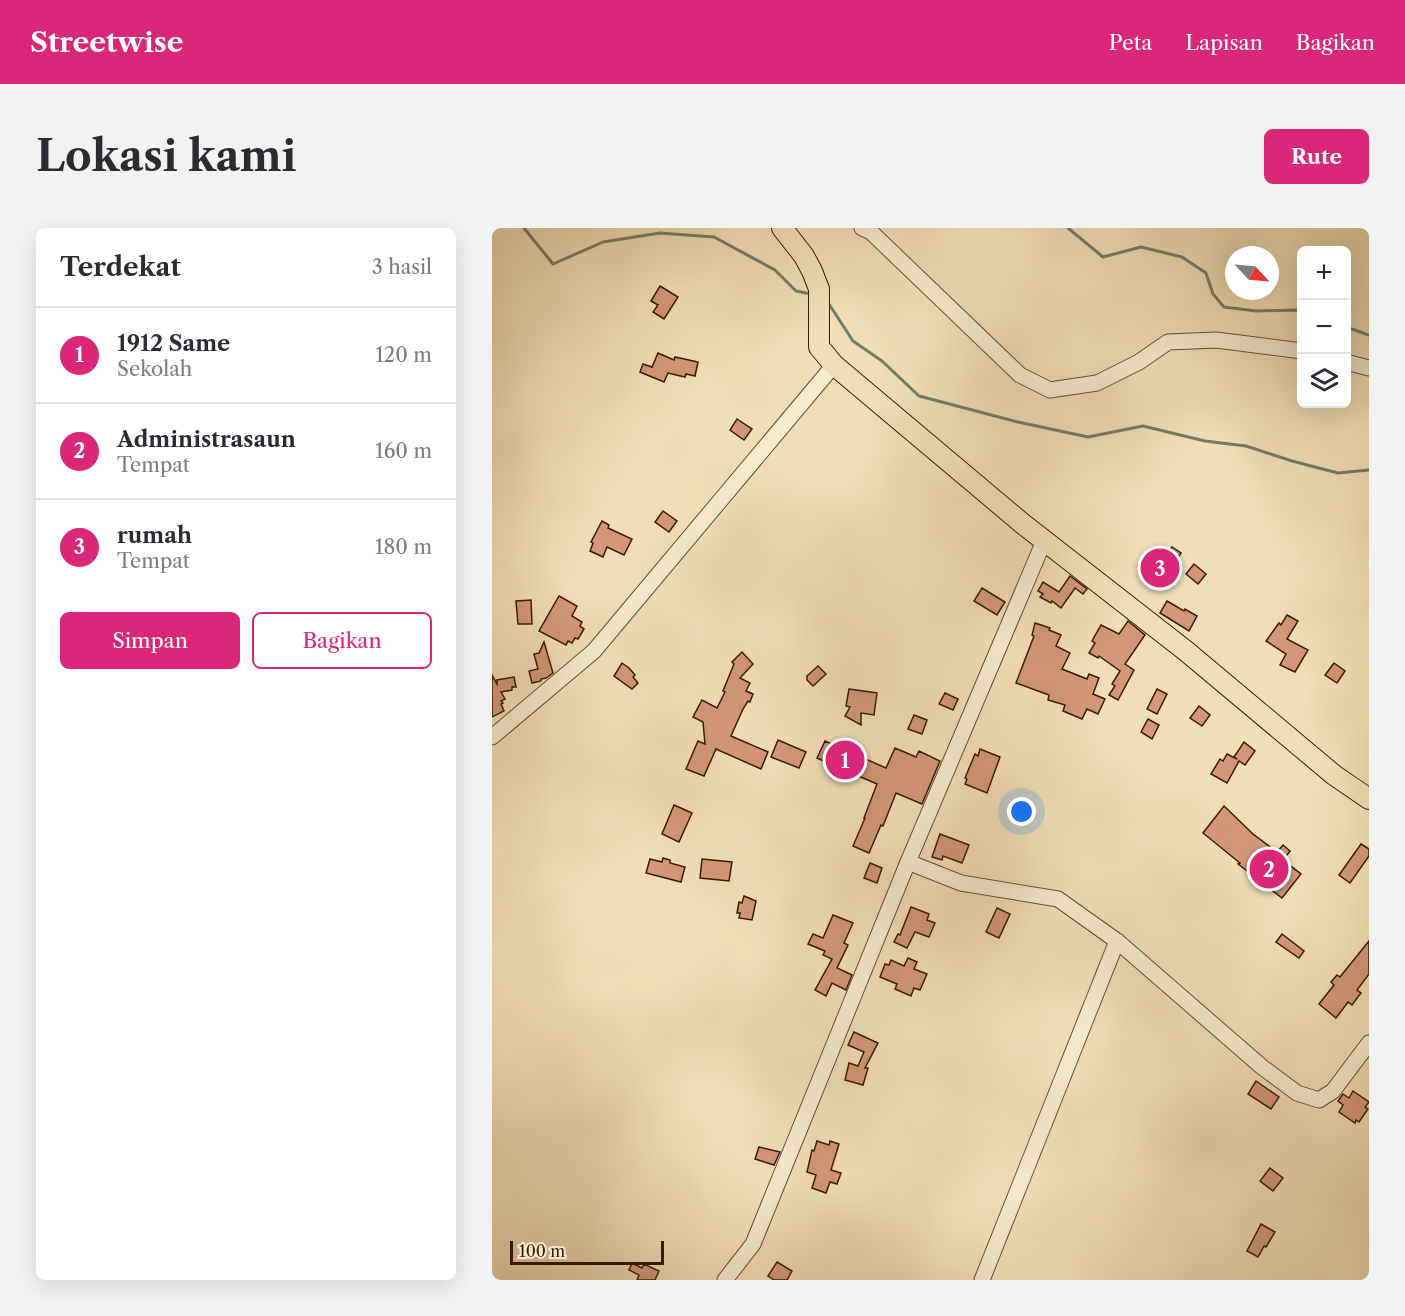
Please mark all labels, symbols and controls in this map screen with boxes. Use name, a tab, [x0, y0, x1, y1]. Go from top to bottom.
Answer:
text: Streetwise	[30, 25, 184, 59]
text: Peta	[1109, 30, 1152, 55]
text: Lapisan	[1185, 30, 1263, 55]
text: Bagikan	[1296, 30, 1375, 55]
button: Rute	[1264, 129, 1369, 184]
text: Lokasi kami	[36, 130, 297, 182]
north arrow	[1225, 246, 1279, 300]
map controls	[1297, 246, 1351, 408]
button: +	[1297, 246, 1351, 300]
text: Terdekat	[60, 251, 181, 283]
text: 3 hasil	[372, 255, 432, 279]
button: −	[1297, 300, 1351, 354]
text: 1912 Same	[117, 330, 230, 357]
text: 1	[75, 343, 84, 367]
text: 120 m	[375, 343, 432, 367]
button: layers	[1297, 354, 1351, 408]
text: Sekolah	[117, 357, 192, 381]
text: Administrasaun	[117, 426, 296, 453]
text: 2	[74, 439, 85, 463]
text: 160 m	[375, 439, 432, 463]
text: Tempat	[117, 453, 190, 477]
text: rumah	[117, 522, 192, 549]
text: 3	[74, 535, 85, 559]
text: 180 m	[375, 535, 432, 559]
pin: 3	[1140, 546, 1180, 590]
text: Tempat	[117, 549, 190, 573]
button: Simpan	[60, 612, 240, 669]
button: Bagikan	[252, 612, 432, 669]
pin: 1	[826, 738, 864, 782]
your location	[1007, 797, 1036, 826]
pin: 2	[1250, 846, 1288, 892]
scale bar	[510, 1238, 664, 1266]
text: 100 m	[519, 1241, 565, 1261]

